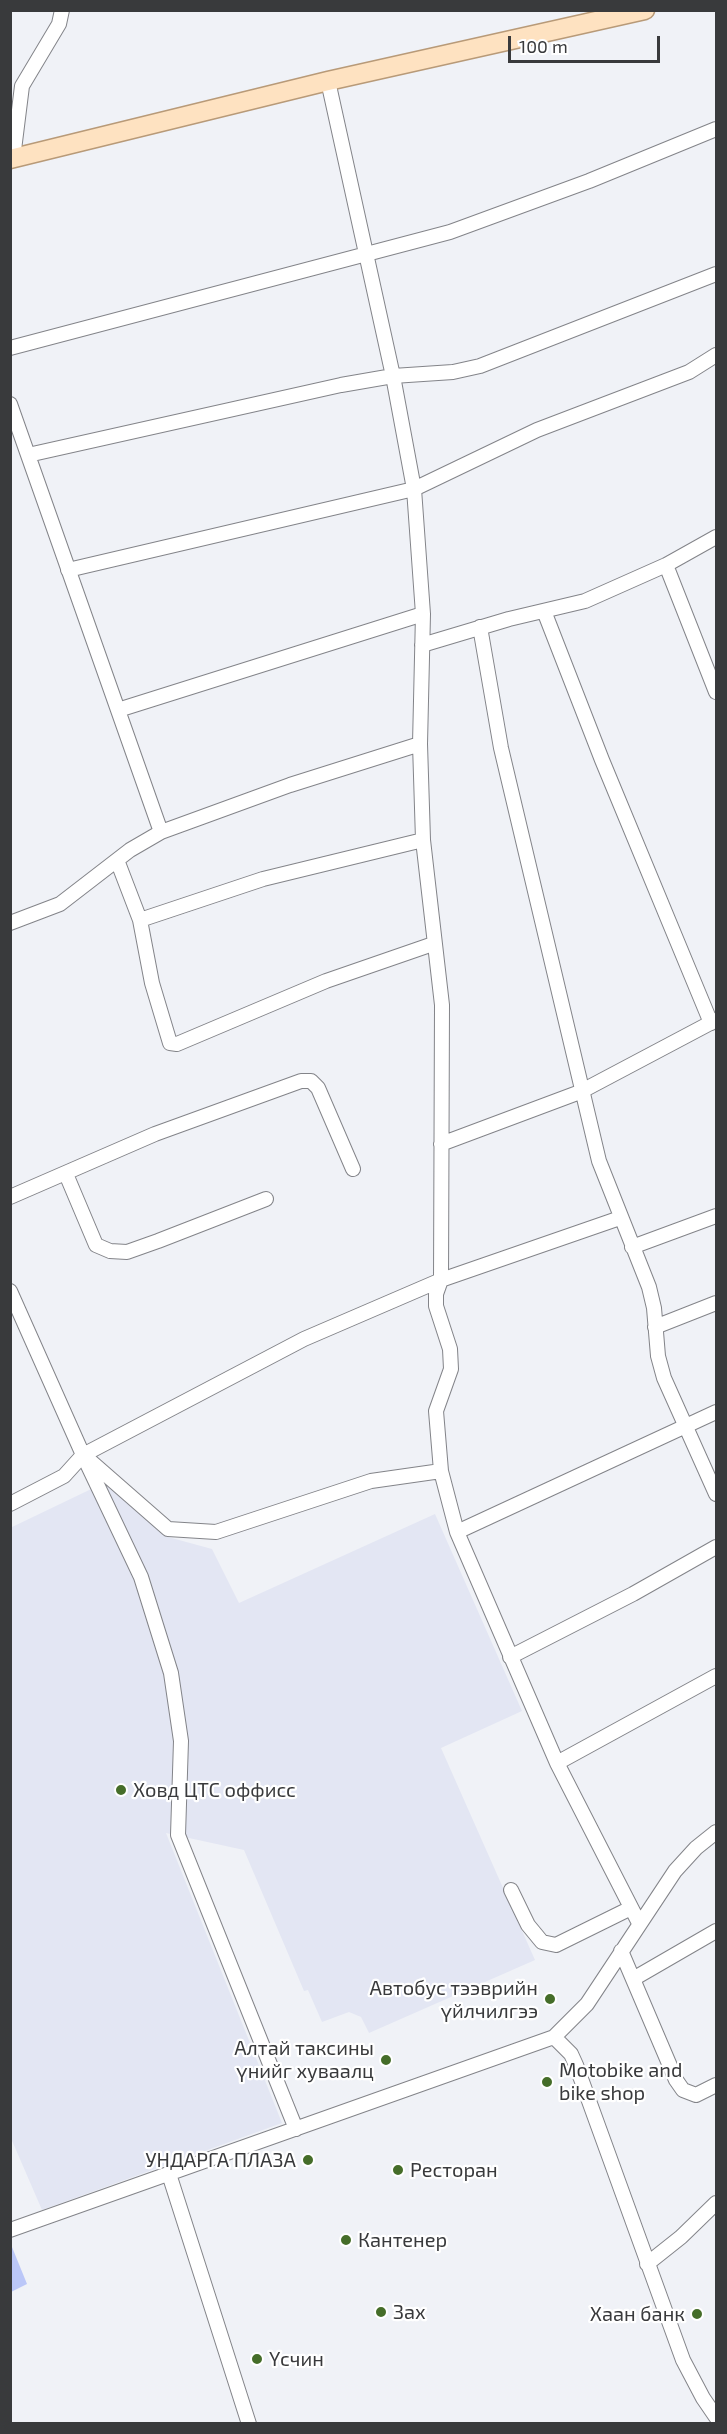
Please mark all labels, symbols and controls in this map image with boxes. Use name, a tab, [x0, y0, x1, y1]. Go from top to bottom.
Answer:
scale bar	[511, 24, 662, 62]
text: 100 m	[519, 35, 568, 57]
place label: Ховд ЦТС оффисс	[133, 1778, 296, 1802]
marker: Ховд ЦТС оффисс	[114, 1783, 128, 1797]
place label: Автобус тээврийн үйлчилгээ	[370, 1976, 538, 2023]
marker: Автобус тээврийн үйлчилгээ	[543, 1992, 557, 2006]
place label: Алтай таксины үнийг хуваалц	[234, 2036, 374, 2083]
marker: Алтай таксины үнийг хуваалц	[379, 2053, 393, 2067]
place label: Motobike and bike shop	[559, 2058, 682, 2105]
marker: Motobike and bike shop	[540, 2075, 554, 2089]
place label: УНДАРГА ПЛАЗА	[145, 2148, 296, 2172]
marker: УНДАРГА ПЛАЗА	[301, 2153, 315, 2167]
place label: Ресторан	[410, 2158, 498, 2182]
marker: Ресторан	[391, 2163, 405, 2177]
place label: Кантенер	[358, 2228, 447, 2252]
marker: Кантенер	[339, 2233, 353, 2247]
place label: Зах	[393, 2300, 426, 2324]
place label: Хаан банк	[590, 2302, 685, 2326]
marker: Зах	[374, 2305, 388, 2319]
marker: Хаан банк	[690, 2307, 704, 2321]
place label: Үсчин	[269, 2347, 324, 2371]
marker: Үсчин	[250, 2352, 264, 2366]

